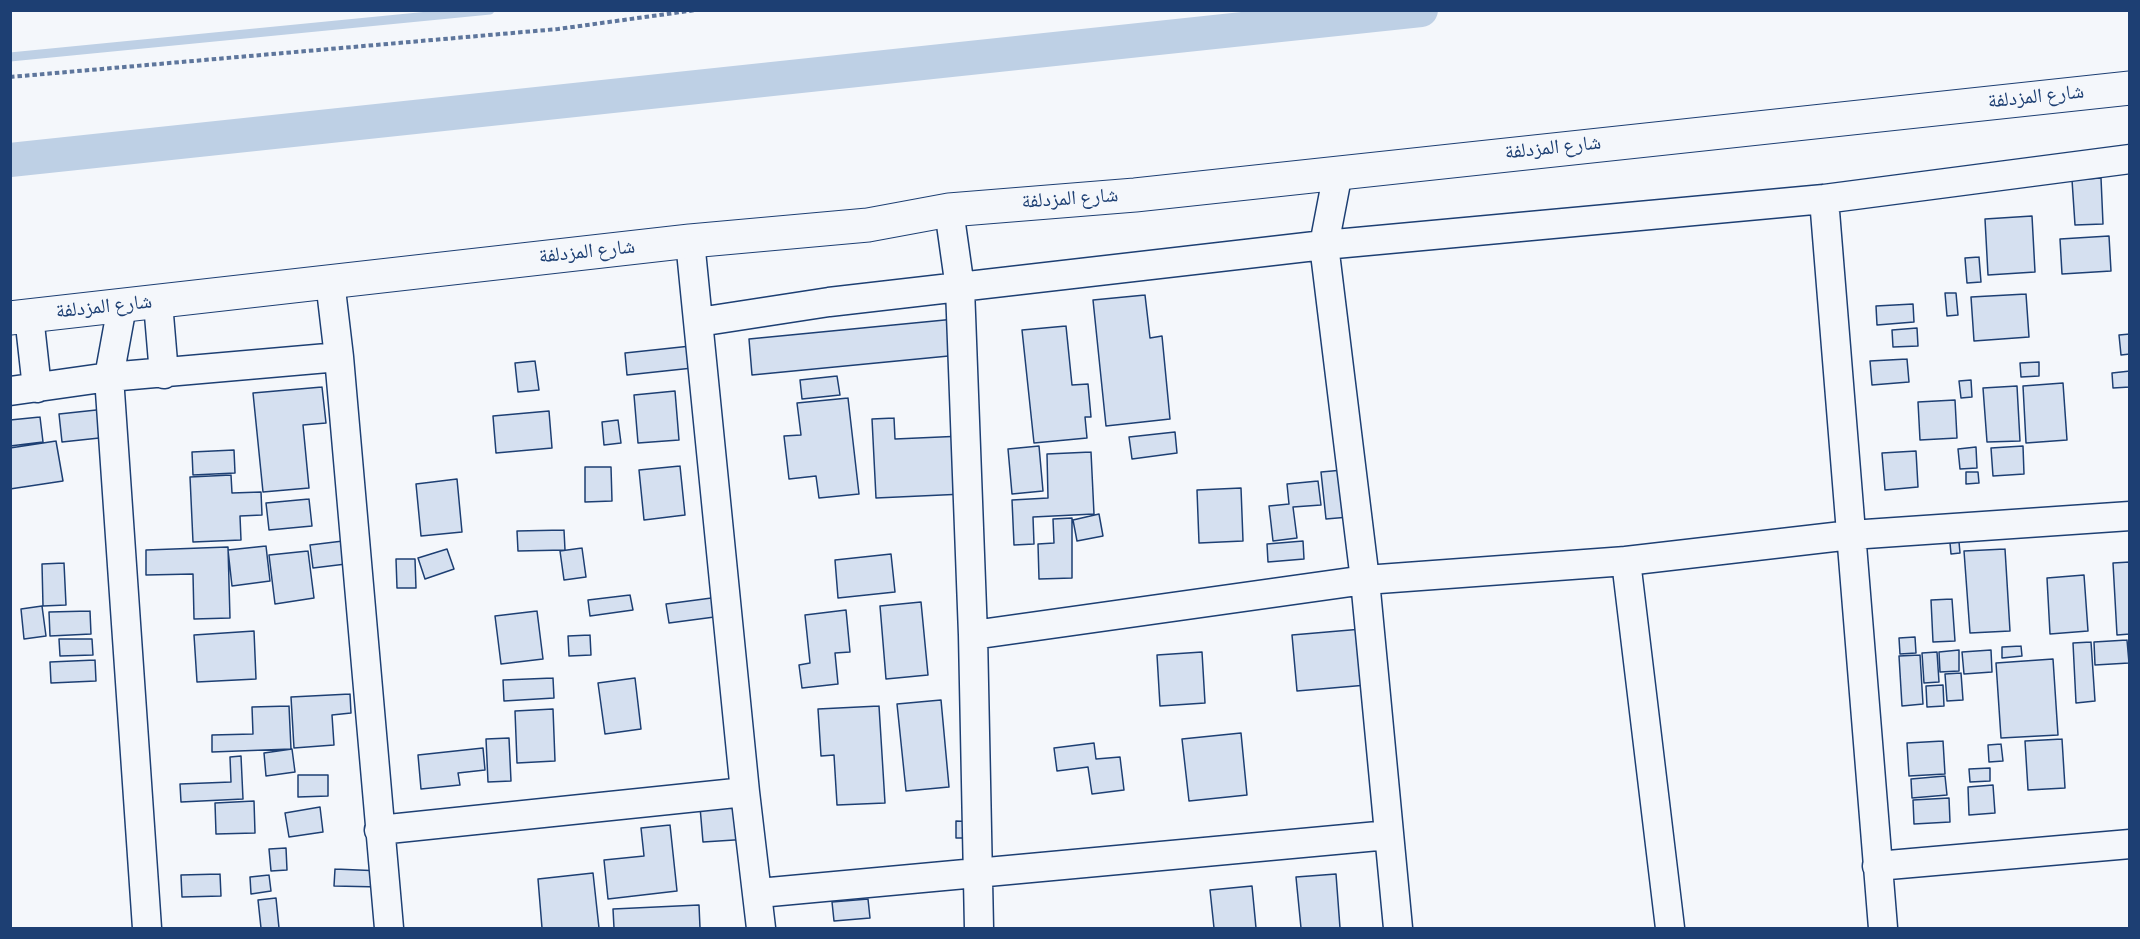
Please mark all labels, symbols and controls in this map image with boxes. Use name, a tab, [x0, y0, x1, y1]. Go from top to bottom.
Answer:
street label: شارع المزدلفة	[1987, 81, 2085, 115]
street label: شارع المزدلفة	[1504, 132, 1602, 166]
street label: شارع المزدلفة	[1021, 185, 1119, 215]
street label: شارع المزدلفة	[538, 236, 636, 270]
street label: شارع المزدلفة	[55, 291, 153, 325]

